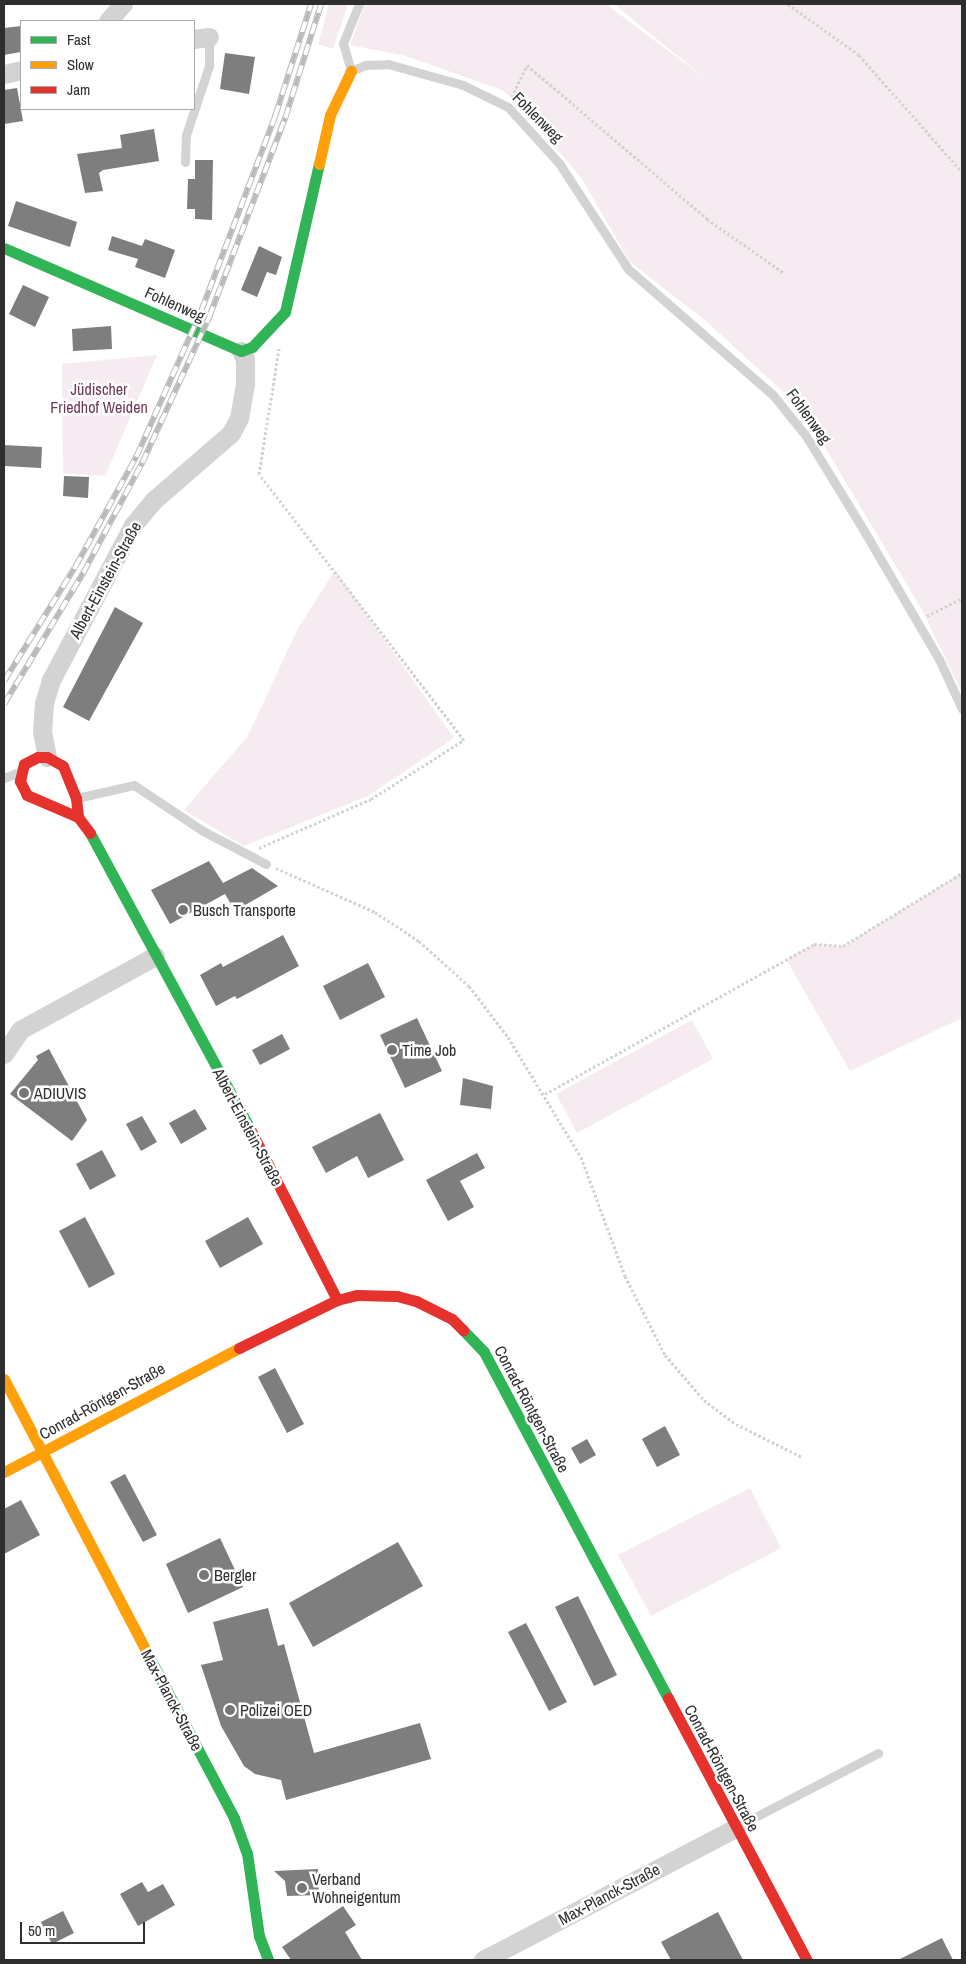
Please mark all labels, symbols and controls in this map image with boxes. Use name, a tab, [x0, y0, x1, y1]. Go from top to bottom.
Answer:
legend	[20, 20, 195, 110]
text: Fast	[67, 29, 90, 50]
text: Slow	[67, 54, 94, 75]
text: Jam	[67, 79, 90, 100]
street label: Fohlenweg	[509, 88, 567, 146]
street label: Fohlenweg	[142, 282, 208, 326]
park label: Jüdischer Friedhof Weiden	[50, 379, 148, 417]
street label: Fohlenweg	[783, 385, 835, 447]
street label: Albert-Einstein-Straße	[65, 518, 145, 642]
place label: Busch Transporte	[193, 900, 296, 920]
marker: Busch Transporte	[177, 904, 189, 916]
place label: Time Job	[402, 1040, 456, 1060]
marker: Time Job	[386, 1044, 398, 1056]
street label: Albert-Einstein-Straße	[209, 1065, 287, 1189]
place label: ADIUVIS	[34, 1083, 86, 1103]
marker: ADIUVIS	[18, 1087, 30, 1099]
street label: Conrad-Röntgen-Straße	[490, 1342, 574, 1476]
street label: Conrad-Röntgen-Straße	[36, 1358, 168, 1444]
place label: Bergler	[214, 1565, 256, 1585]
marker: Bergler	[198, 1569, 210, 1581]
street label: Max-Planck-Straße	[137, 1646, 207, 1754]
place label: Polizei OED	[240, 1700, 312, 1720]
street label: Conrad-Röntgen-Straße	[680, 1701, 764, 1835]
marker: Polizei OED	[224, 1704, 236, 1716]
street label: Max-Planck-Straße	[555, 1859, 663, 1929]
place label: Verband Wohneigentum	[312, 1869, 401, 1907]
marker: Verband Wohneigentum	[296, 1882, 308, 1894]
scale bar	[22, 1912, 148, 1944]
text: 50 m	[28, 1920, 55, 1941]

